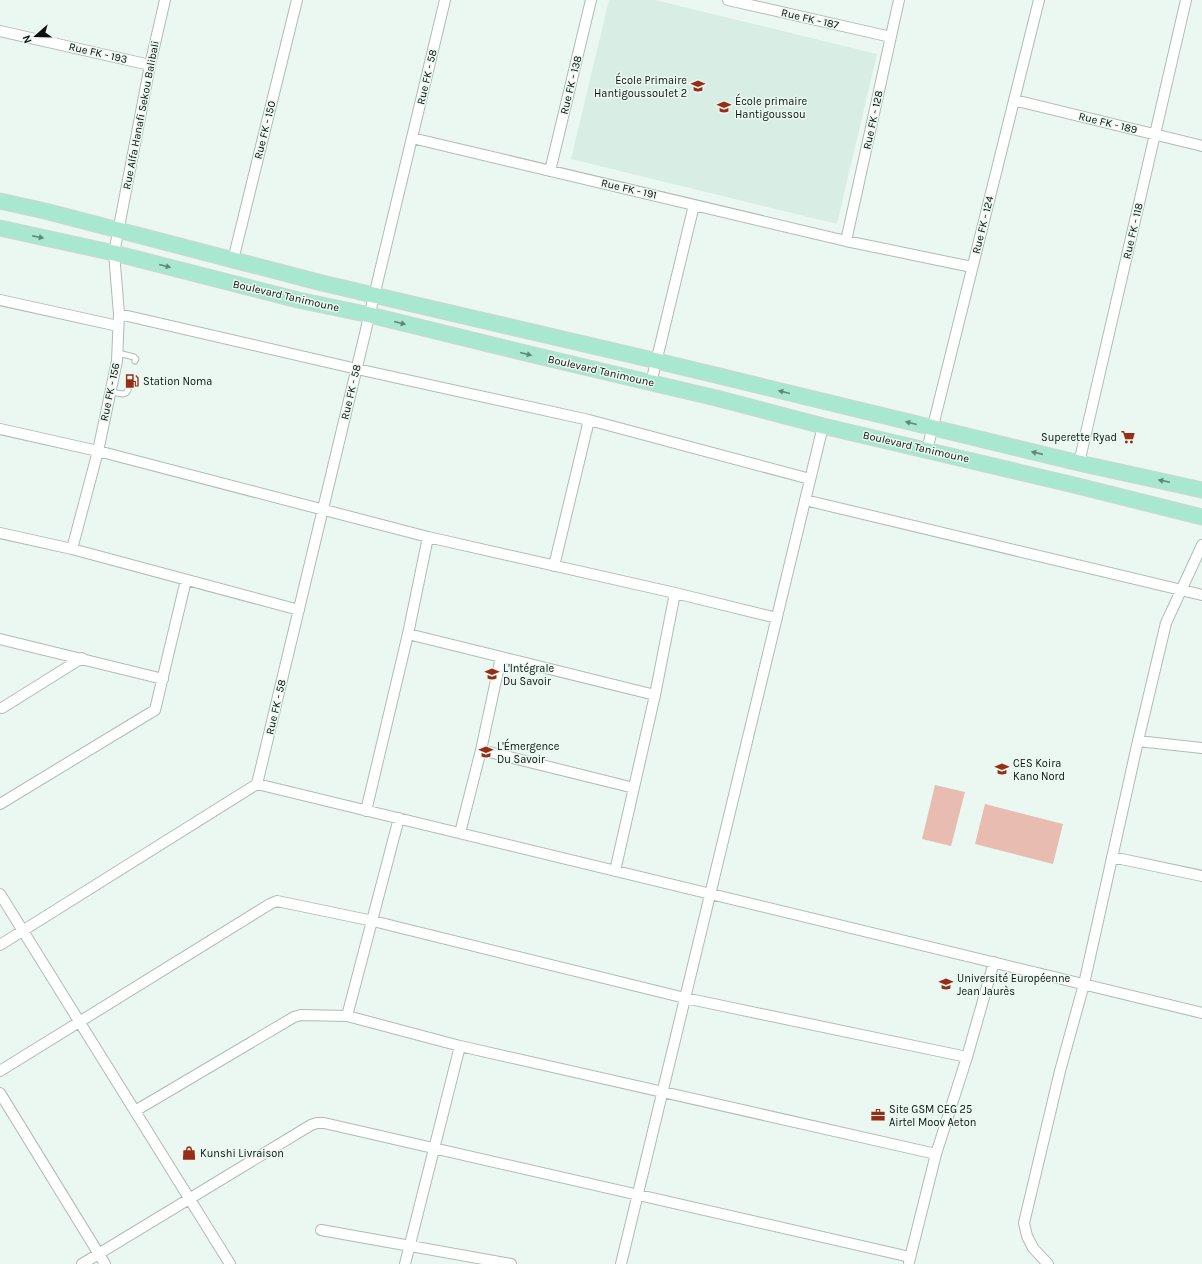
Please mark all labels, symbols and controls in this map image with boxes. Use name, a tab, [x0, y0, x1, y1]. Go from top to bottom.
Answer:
street label: Rue FK - 187	[780, 6, 840, 32]
north arrow	[16, 16, 56, 56]
text: N	[20, 33, 35, 45]
street label: Rue FK - 193	[67, 40, 129, 66]
street label: Rue Alfa Hanafi Sekou Balibali	[120, 40, 162, 190]
street label: Rue FK - 58	[414, 48, 440, 106]
street label: Rue FK - 138	[557, 54, 585, 116]
place label: École Primaire Hantigoussou1et 2	[594, 72, 687, 100]
school or university icon: École Primaire Hantigoussou1et 2	[690, 78, 706, 94]
street label: Rue FK - 128	[860, 89, 886, 151]
place label: École primaire Hantigoussou	[735, 93, 807, 121]
school or university icon: École primaire Hantigoussou	[716, 99, 732, 115]
street label: Rue FK - 150	[251, 100, 279, 160]
street label: Rue FK - 189	[1077, 109, 1139, 137]
street label: Rue FK - 191	[600, 176, 658, 202]
street label: Rue FK - 124	[970, 195, 996, 255]
street label: Rue FK - 118	[1120, 201, 1146, 260]
one-way arrow	[32, 234, 44, 240]
one-way arrow	[159, 263, 171, 269]
street label: Boulevard Tanimoune	[232, 277, 341, 315]
one-way arrow	[394, 320, 406, 326]
one-way arrow	[520, 351, 532, 357]
street label: Boulevard Tanimoune	[547, 352, 656, 390]
street label: Rue FK - 156	[97, 362, 123, 422]
street label: Rue FK - 58	[338, 363, 364, 421]
fuel station icon: Station Noma	[124, 373, 140, 389]
place label: Station Noma	[143, 375, 212, 388]
one-way arrow	[778, 389, 790, 395]
one-way arrow	[904, 420, 916, 426]
street label: Boulevard Tanimoune	[862, 428, 971, 466]
supermarket icon: Superette Ryad	[1120, 429, 1136, 445]
place label: Superette Ryad	[1041, 431, 1117, 444]
one-way arrow	[1031, 450, 1043, 456]
one-way arrow	[1158, 478, 1170, 484]
place label: L'Intégrale Du Savoir	[503, 662, 554, 688]
school or university icon: L'Intégrale Du Savoir	[484, 666, 500, 682]
street label: Rue FK - 58	[263, 678, 289, 736]
place label: L'Émergence Du Savoir	[497, 738, 560, 766]
school or university icon: L'Émergence Du Savoir	[478, 744, 494, 760]
place label: CES Koira Kano Nord	[1013, 757, 1065, 783]
school or university icon: CES Koira Kano Nord	[994, 761, 1010, 777]
place label: Université Européenne Jean Jaurès	[957, 972, 1071, 998]
school or university icon: Université Européenne Jean Jaurès	[938, 976, 954, 992]
place label: Site GSM CEG 25 Airtel Moov Aeton	[889, 1103, 976, 1129]
office icon: Site GSM CEG 25 Airtel Moov Aeton	[870, 1107, 886, 1123]
shop icon: Kunshi Livraison	[181, 1145, 197, 1161]
place label: Kunshi Livraison	[200, 1147, 284, 1160]

